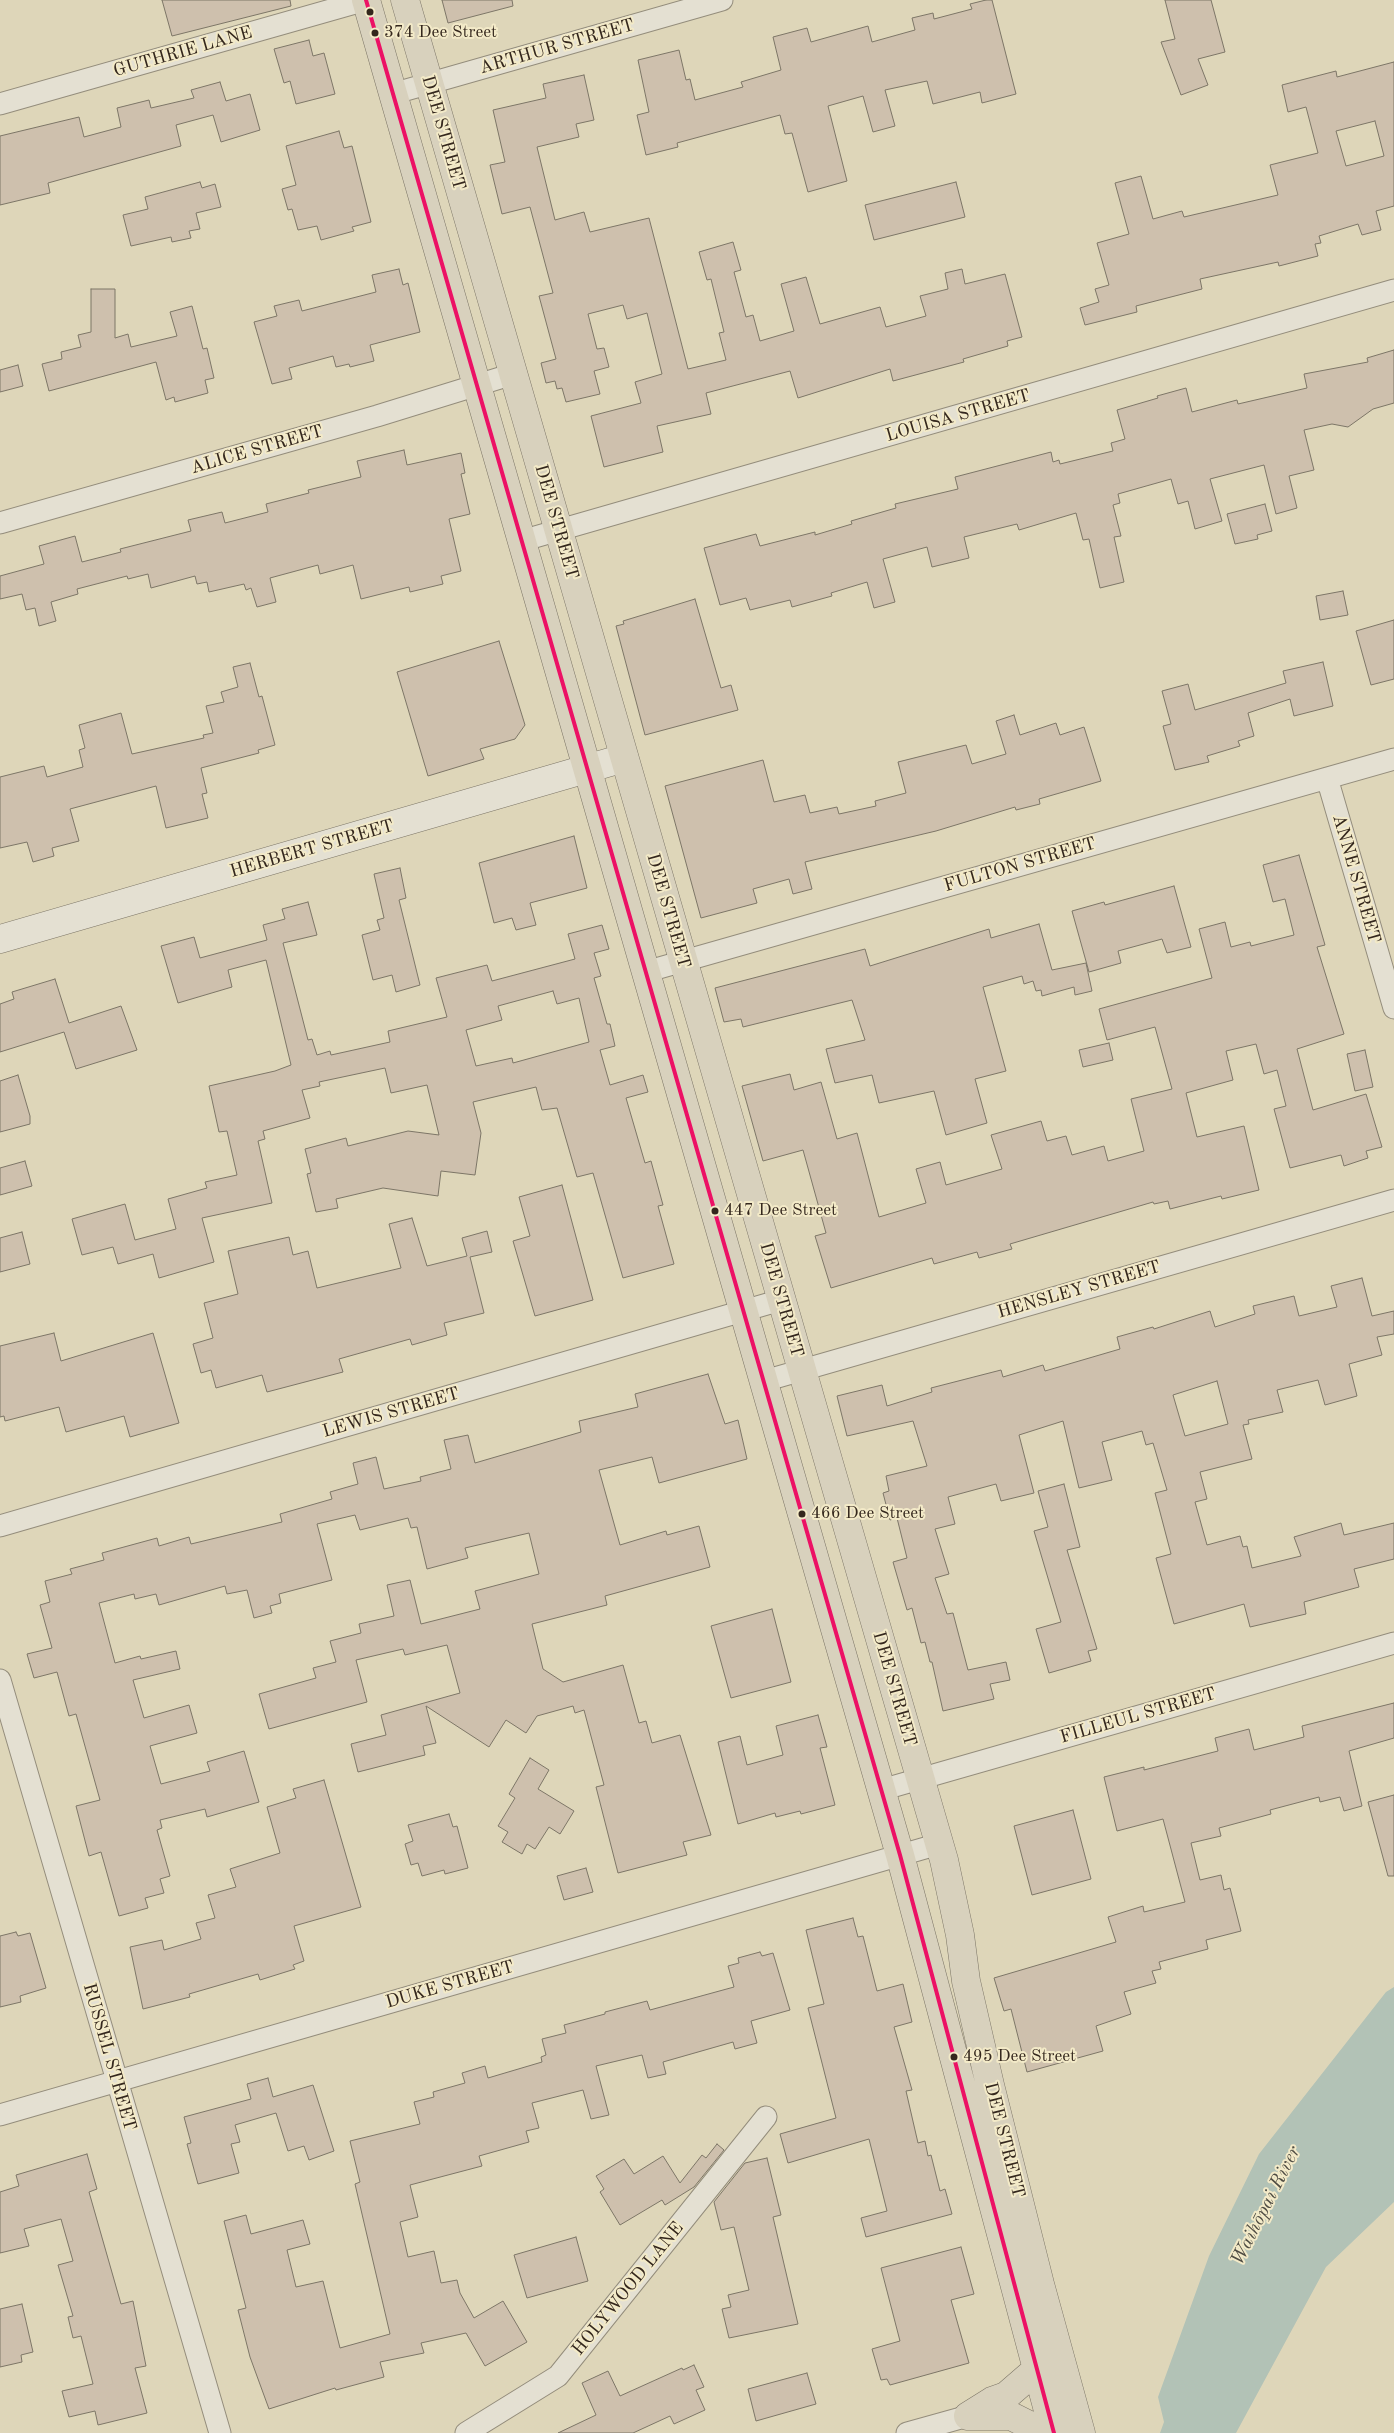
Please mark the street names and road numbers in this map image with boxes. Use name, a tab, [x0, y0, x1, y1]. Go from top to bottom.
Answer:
street label: ARTHUR STREET	[477, 15, 637, 79]
street label: GUTHRIE LANE	[111, 22, 255, 82]
street label: DEE STREET	[416, 73, 470, 193]
street label: LOUISA STREET	[883, 385, 1033, 447]
street label: ALICE STREET	[188, 421, 326, 479]
street label: DEE STREET	[529, 462, 583, 582]
street label: ANNE STREET	[1327, 812, 1385, 946]
street label: HERBERT STREET	[227, 815, 397, 883]
street label: FULTON STREET	[941, 833, 1099, 897]
street label: DEE STREET	[641, 851, 695, 971]
street label: DEE STREET	[754, 1240, 808, 1360]
street label: HENSLEY STREET	[995, 1256, 1163, 1324]
street label: LEWIS STREET	[320, 1383, 462, 1443]
street label: DEE STREET	[867, 1629, 921, 1749]
street label: FILLEUL STREET	[1057, 1683, 1219, 1749]
street label: DUKE STREET	[383, 1956, 517, 2014]
street label: RUSSEL STREET	[78, 1981, 140, 2133]
street label: DEE STREET	[979, 2080, 1029, 2200]
street label: HOLYWOOD LANE	[568, 2218, 688, 2360]

